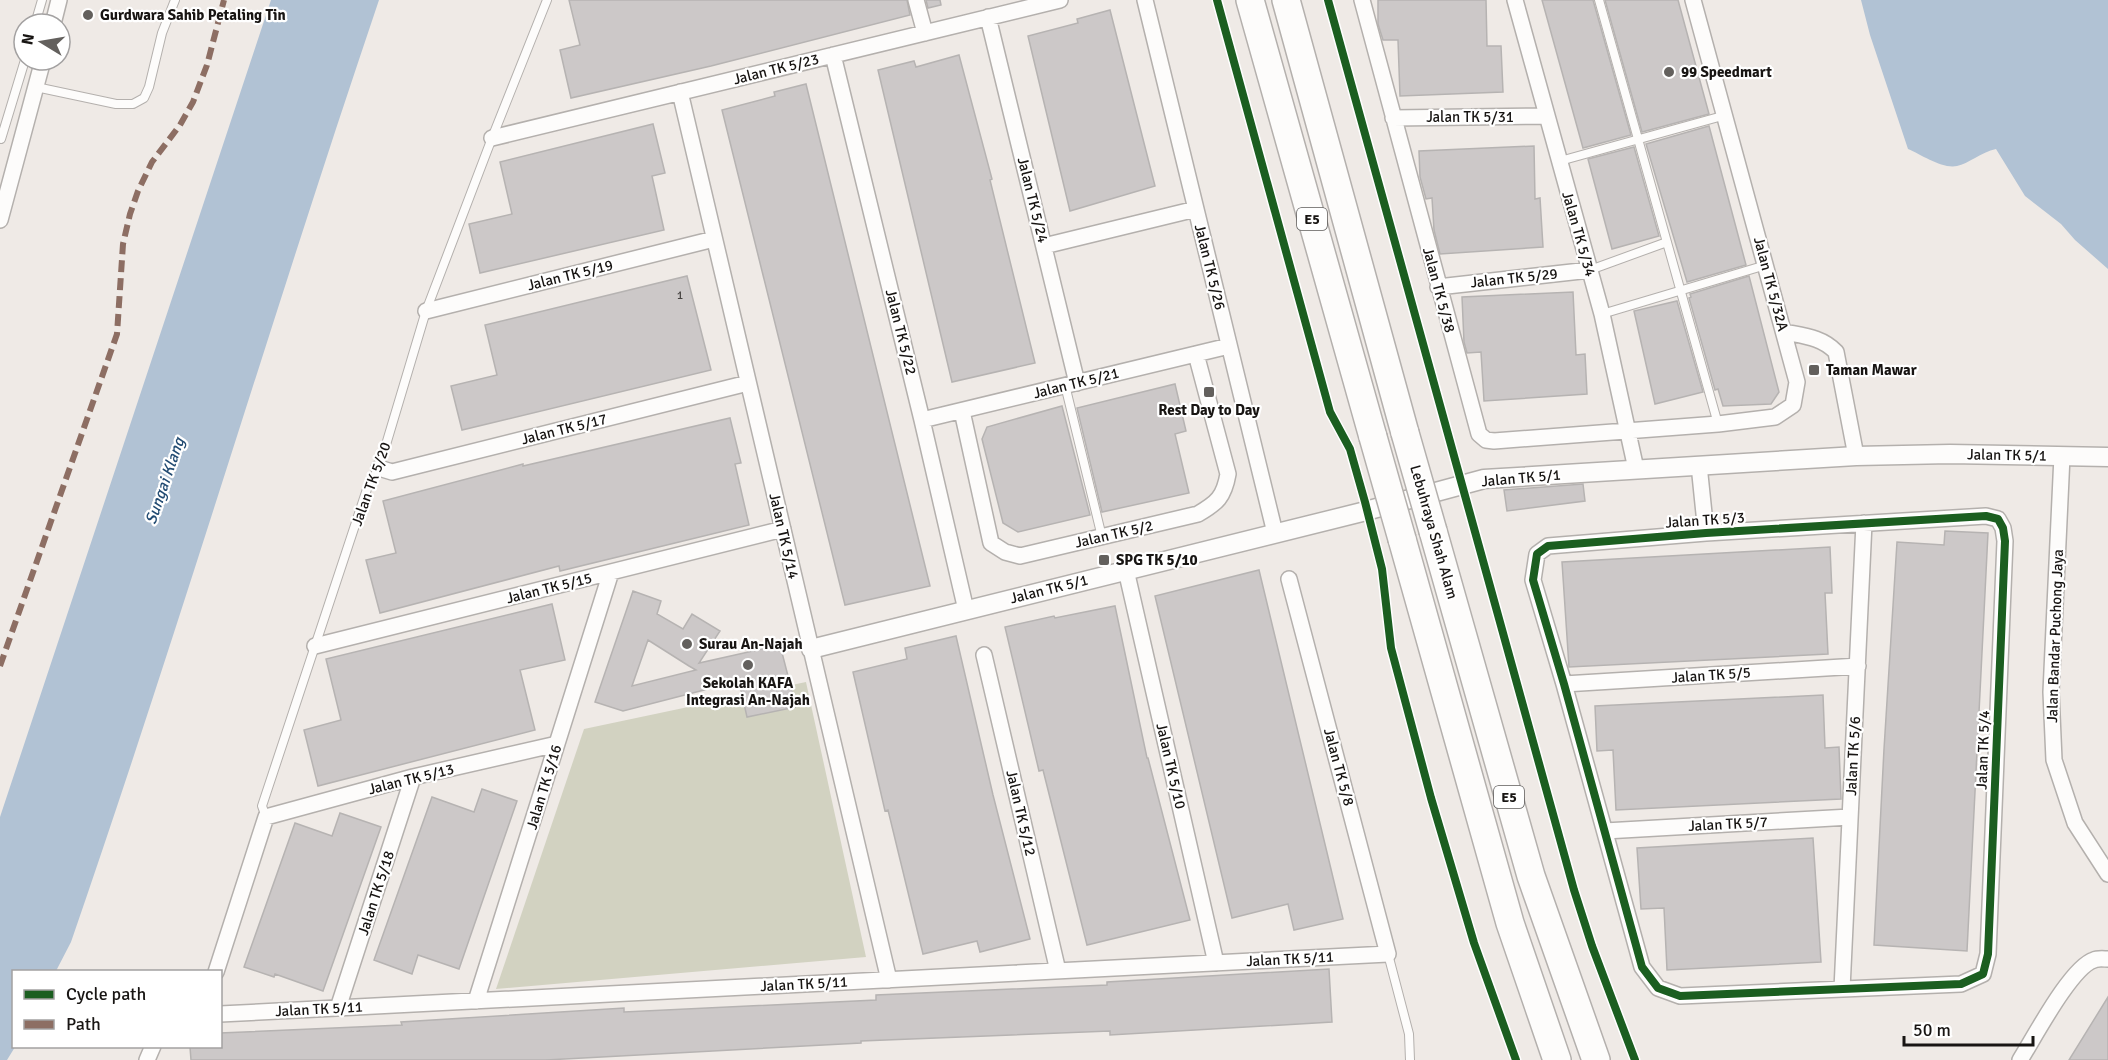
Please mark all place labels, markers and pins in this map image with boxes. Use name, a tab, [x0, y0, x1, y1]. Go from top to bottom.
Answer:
place label: Gurdwara Sahib Petaling Tin	[100, 6, 286, 24]
marker: Gurdwara Sahib Petaling Tin	[81, 8, 95, 22]
place label: 99 Speedmart	[1681, 63, 1772, 81]
marker: 99 Speedmart	[1662, 65, 1676, 79]
place label: Taman Mawar	[1826, 361, 1917, 379]
marker: Taman Mawar	[1807, 363, 1821, 377]
marker: Rest Day to Day	[1202, 385, 1216, 399]
place label: Rest Day to Day	[1158, 401, 1260, 419]
place label: SPG TK 5/10	[1116, 551, 1198, 569]
marker: SPG TK 5/10	[1097, 553, 1111, 567]
place label: Surau An-Najah	[699, 635, 803, 653]
marker: Surau An-Najah	[680, 637, 694, 651]
marker: Sekolah KAFA Integrasi An-Najah	[741, 658, 755, 672]
place label: Sekolah KAFA Integrasi An-Najah	[686, 674, 810, 709]

